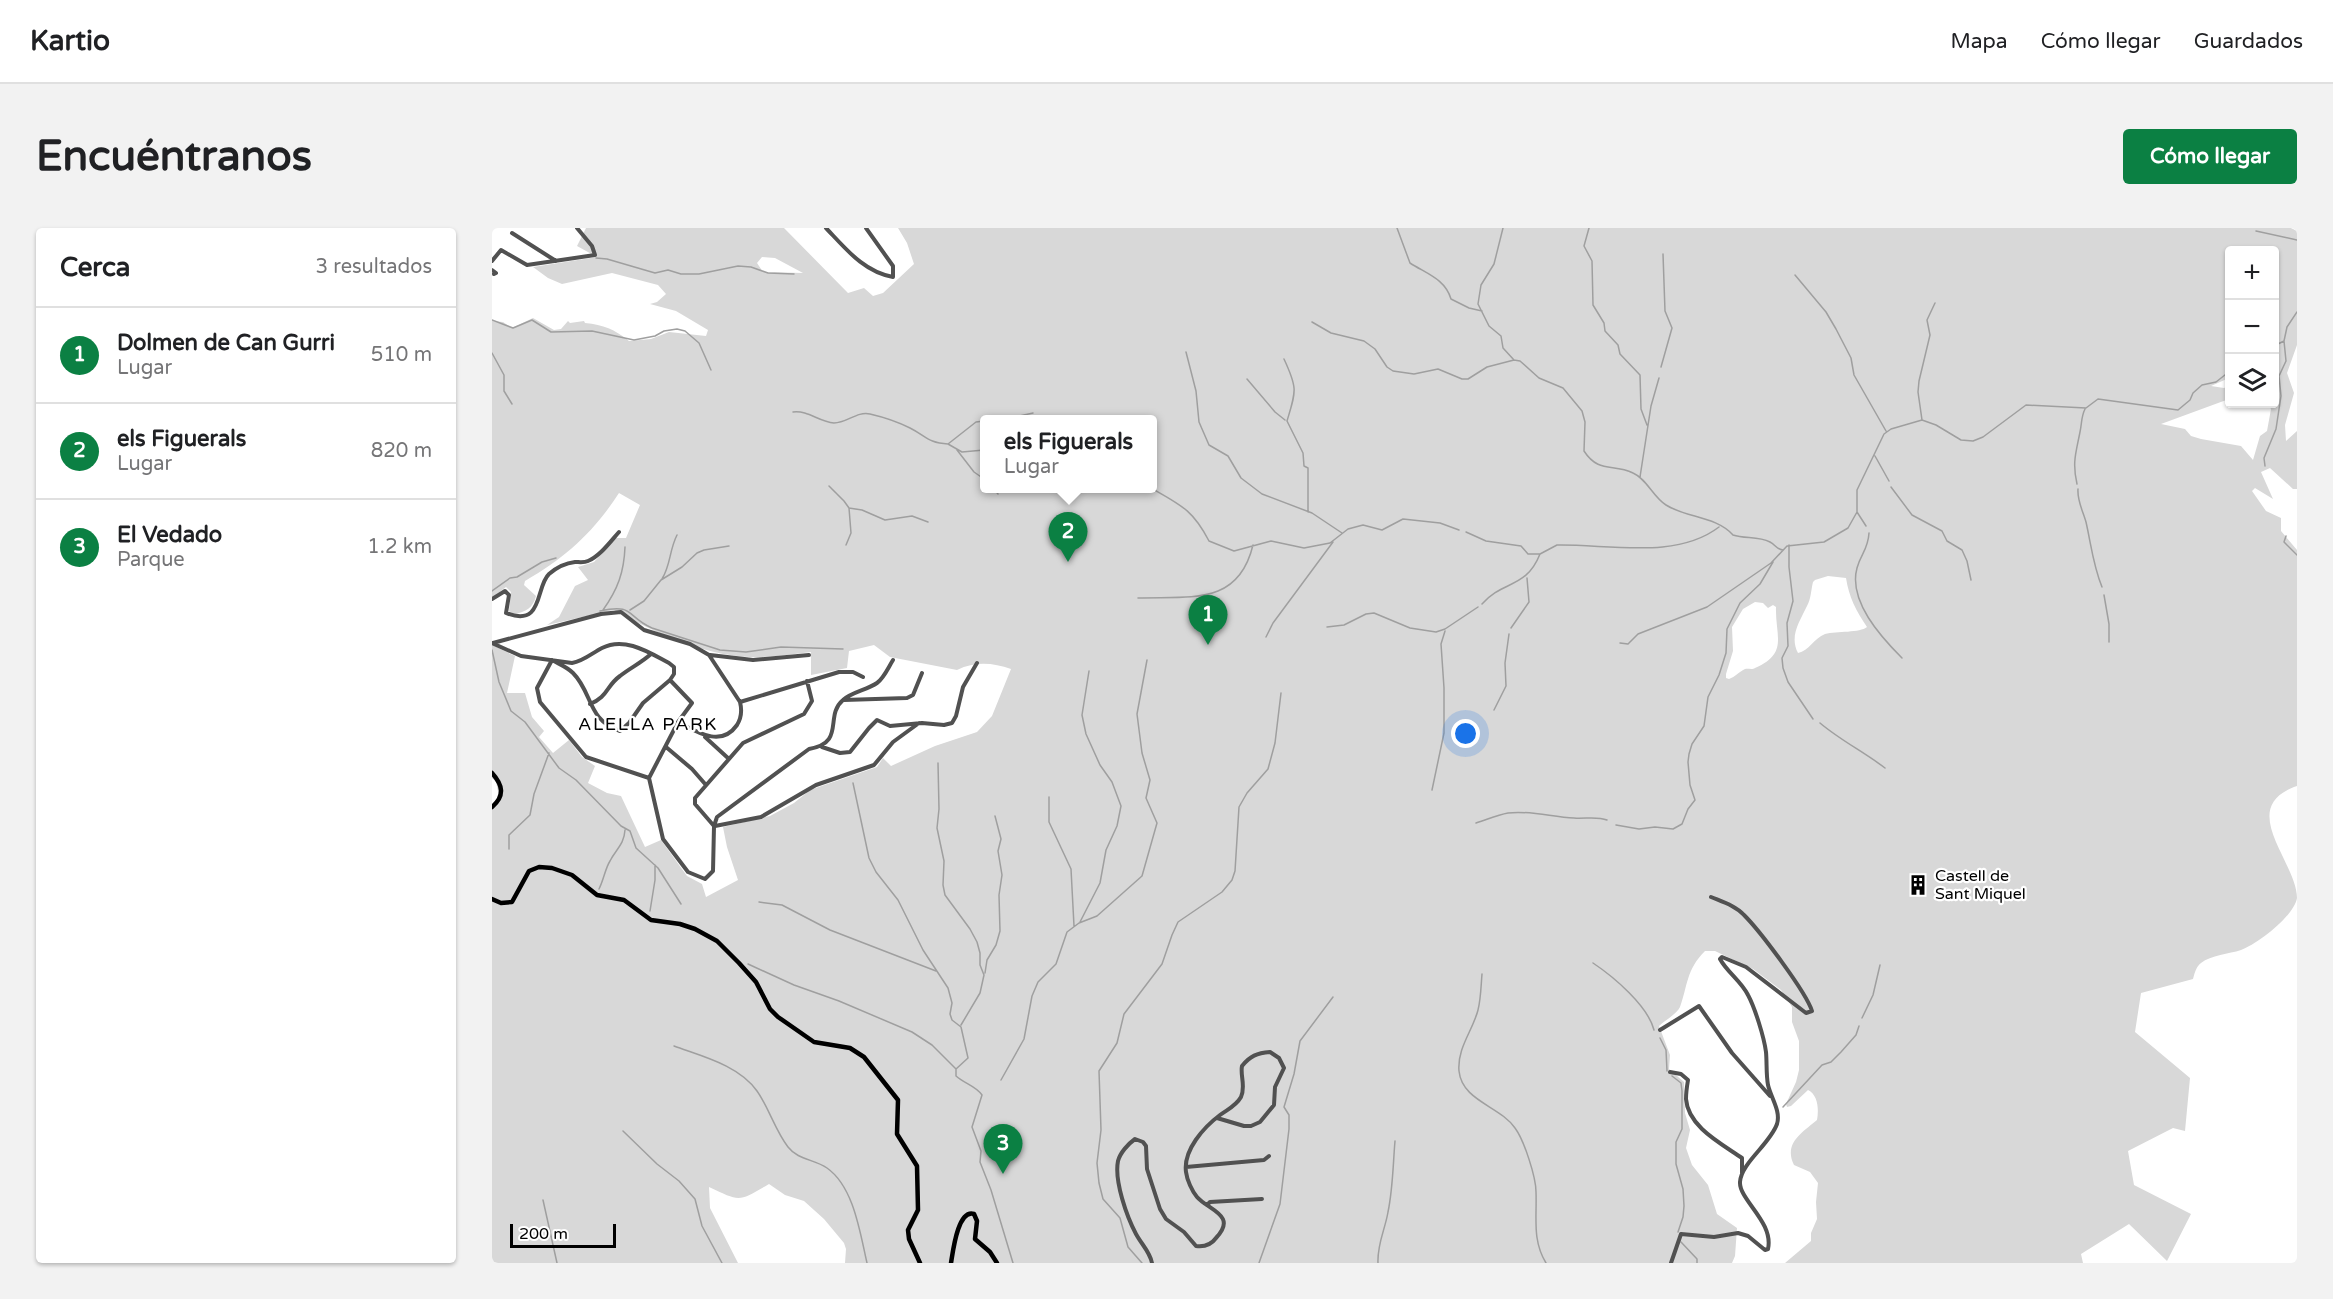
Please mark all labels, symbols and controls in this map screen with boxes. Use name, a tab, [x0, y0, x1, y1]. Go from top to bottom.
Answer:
text: Kartio	[30, 24, 110, 58]
text: Mapa	[1950, 29, 2008, 54]
text: Cómo llegar	[2041, 29, 2161, 54]
text: Guardados	[2194, 29, 2303, 54]
button: Cómo llegar	[2123, 129, 2297, 184]
text: Encuéntranos	[36, 131, 312, 182]
map controls	[2225, 246, 2279, 408]
button: +	[2225, 246, 2279, 300]
text: Cerca	[60, 252, 130, 283]
text: 3 resultados	[316, 255, 432, 279]
button: −	[2225, 300, 2279, 354]
text: Dolmen de Can Gurri	[117, 330, 335, 356]
text: 1	[73, 343, 86, 367]
text: 510 m	[371, 343, 432, 367]
button: layers	[2225, 354, 2279, 408]
text: Lugar	[117, 356, 172, 380]
popup	[980, 415, 1157, 493]
text: els Figuerals	[117, 426, 246, 452]
text: els Figuerals	[1004, 429, 1133, 455]
text: 2	[73, 439, 86, 463]
text: 820 m	[371, 439, 432, 463]
text: Lugar	[117, 452, 172, 476]
text: Lugar	[1004, 455, 1059, 479]
pin: 2	[1048, 512, 1088, 562]
text: El Vedado	[117, 522, 222, 548]
text: 3	[73, 535, 86, 559]
text: 1.2 km	[367, 535, 432, 559]
text: Parque	[117, 548, 185, 572]
pin: 1	[1188, 596, 1228, 645]
district label: ALELLA PARK	[578, 713, 718, 735]
your location	[1451, 719, 1480, 748]
place label: Castell de Sant Miquel	[1935, 866, 2026, 904]
building icon: Castell de Sant Miquel	[1906, 873, 1930, 897]
pin: 3	[984, 1124, 1022, 1174]
scale bar	[510, 1221, 616, 1248]
text: 200 m	[519, 1224, 568, 1244]

